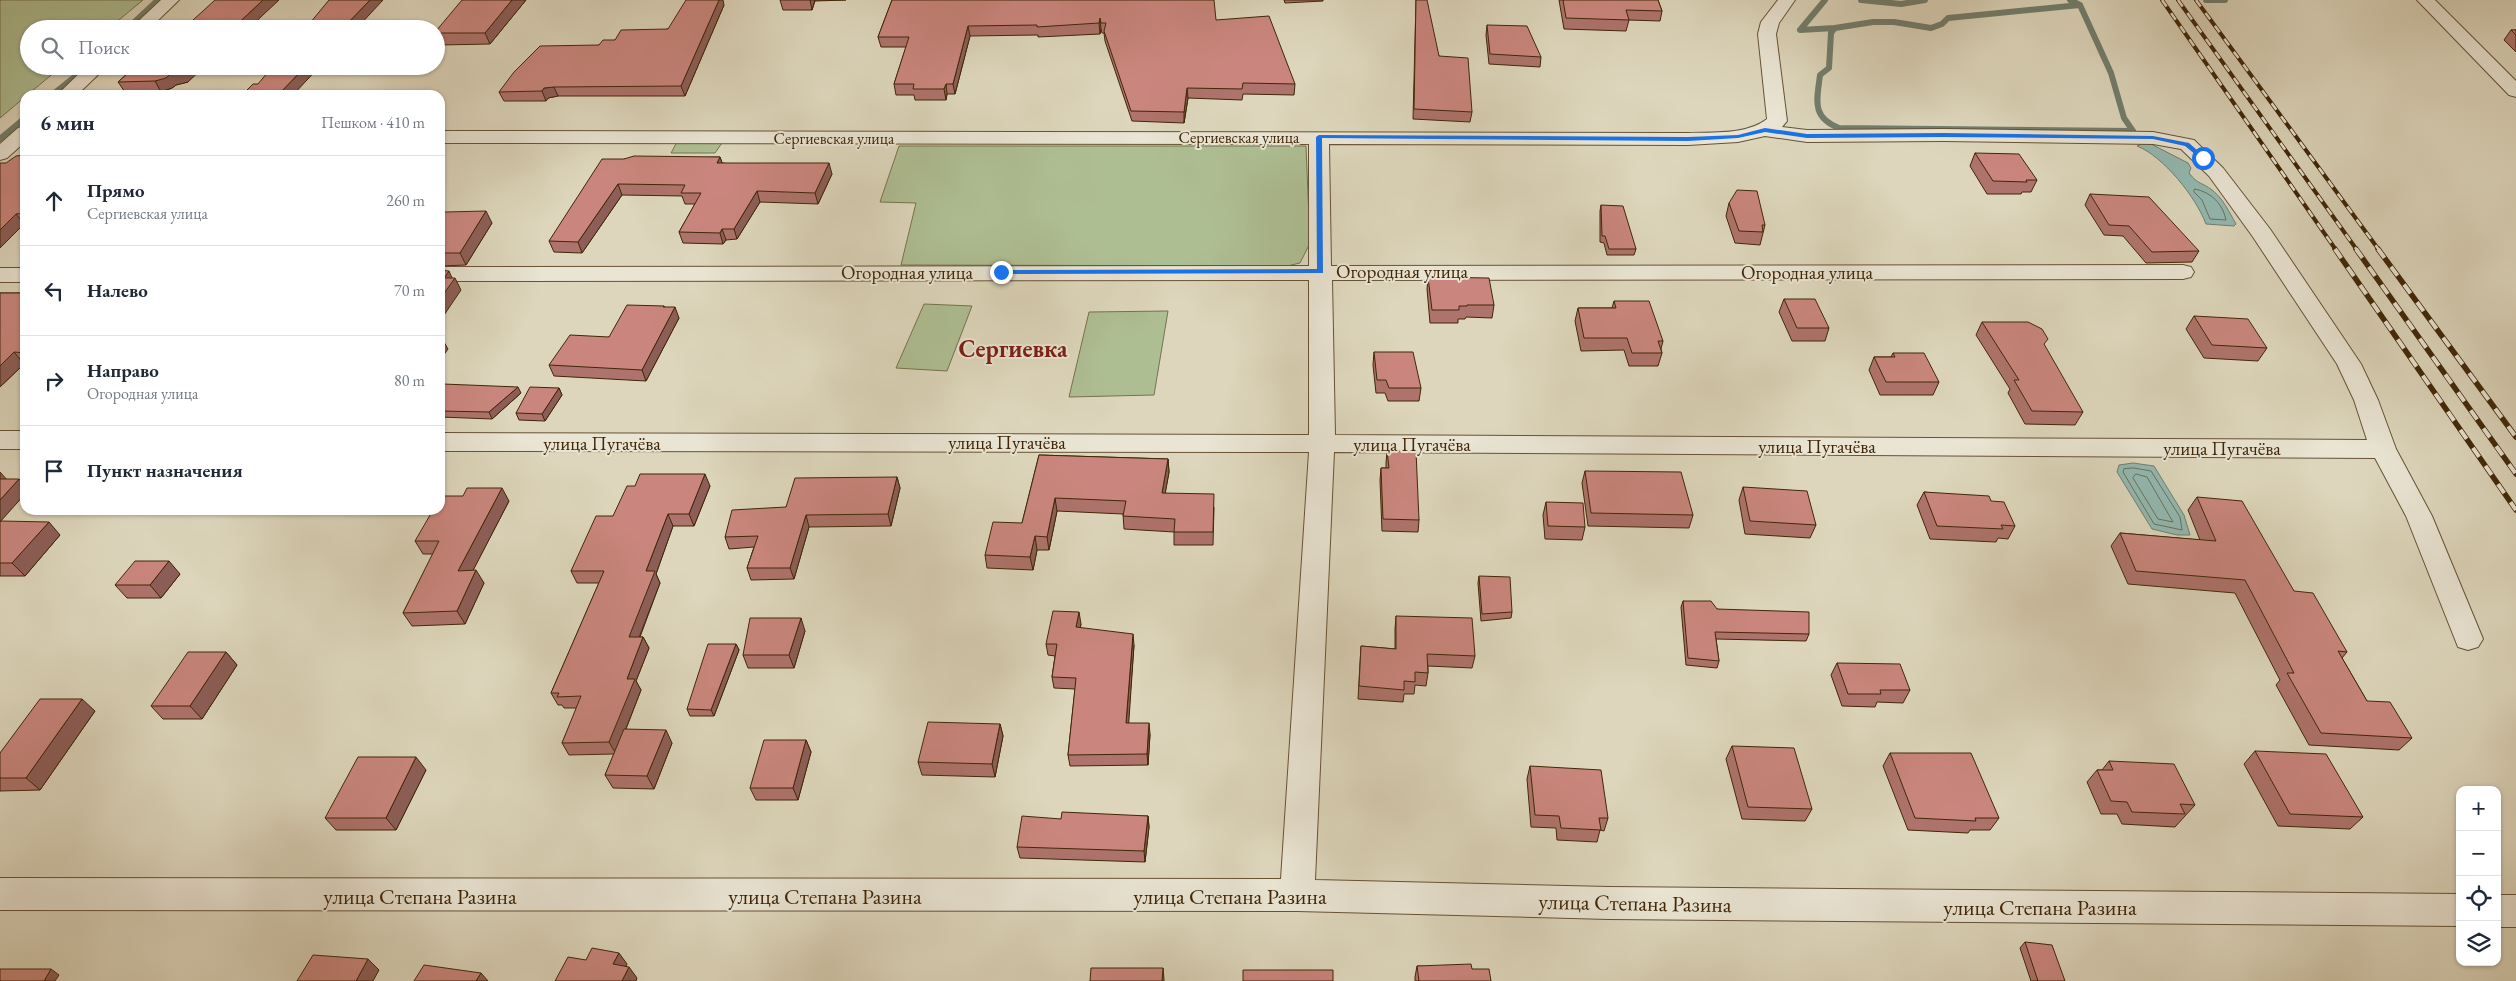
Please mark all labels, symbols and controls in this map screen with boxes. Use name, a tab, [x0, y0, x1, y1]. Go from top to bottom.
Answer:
search box	[20, 20, 445, 75]
icon: search	[38, 34, 66, 62]
text: Поиск	[78, 35, 130, 60]
text: 6 мин	[40, 109, 95, 136]
text: Пешком · 410 m	[321, 112, 425, 133]
street label: Сергиевская улица	[1179, 127, 1300, 148]
street label: Сергиевская улица	[774, 128, 895, 149]
route start	[2192, 147, 2215, 170]
text: Прямо	[87, 178, 145, 203]
icon: ahead	[40, 187, 68, 215]
text: 260 m	[386, 190, 425, 211]
text: Сергиевская улица	[87, 203, 208, 224]
street label: Огородная улица	[1336, 259, 1469, 284]
street label: Огородная улица	[841, 260, 974, 285]
street label: Огородная улица	[1741, 260, 1874, 285]
route end	[990, 261, 1013, 284]
icon: left	[40, 277, 68, 305]
text: Налево	[87, 278, 148, 303]
text: 70 m	[394, 280, 425, 301]
district label: Сергиевка	[959, 333, 1068, 364]
text: Направо	[87, 358, 159, 383]
icon: right	[40, 367, 68, 395]
text: 80 m	[394, 370, 425, 391]
text: Огородная улица	[87, 383, 198, 404]
street label: улица Пугачёва	[948, 430, 1066, 455]
street label: улица Пугачёва	[543, 431, 661, 456]
street label: улица Пугачёва	[1353, 432, 1471, 457]
street label: улица Пугачёва	[1758, 434, 1876, 459]
street label: улица Пугачёва	[2163, 436, 2281, 461]
icon: arrive	[40, 457, 68, 485]
text: Пункт назначения	[87, 458, 243, 483]
map controls	[2456, 786, 2501, 966]
button: +	[2456, 786, 2501, 831]
button: −	[2456, 831, 2501, 876]
button: locate	[2456, 876, 2501, 921]
street label: улица Степана Разина	[323, 882, 517, 911]
street label: улица Степана Разина	[728, 882, 922, 911]
street label: улица Степана Разина	[1133, 882, 1327, 911]
street label: улица Степана Разина	[1538, 887, 1732, 919]
street label: улица Степана Разина	[1943, 893, 2137, 922]
button: layers	[2456, 921, 2501, 966]

